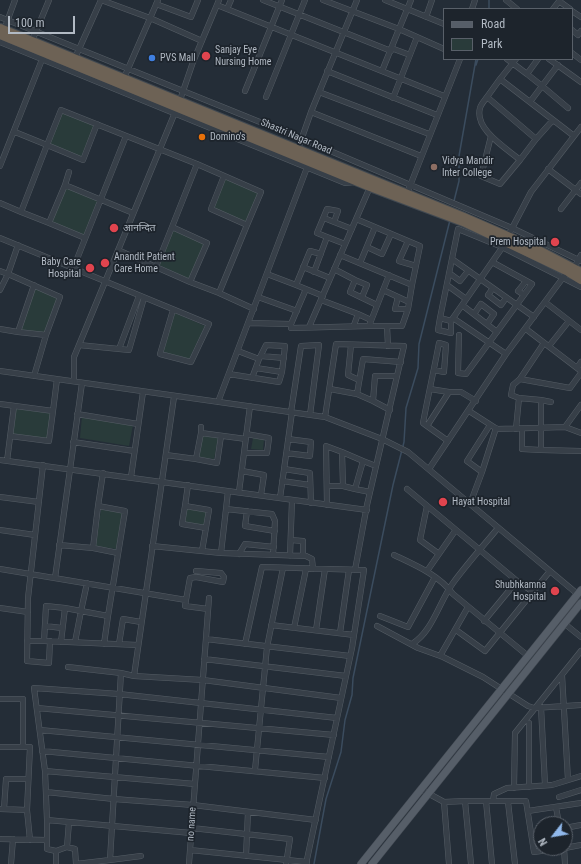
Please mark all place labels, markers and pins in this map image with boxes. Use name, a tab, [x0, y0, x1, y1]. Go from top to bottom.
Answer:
place label: Sanjay Eye Nursing Home	[215, 44, 271, 68]
marker: Sanjay Eye Nursing Home	[200, 50, 212, 62]
place label: PVS Mall	[160, 52, 196, 64]
marker: PVS Mall	[147, 53, 157, 63]
place label: Domino's	[210, 131, 246, 143]
marker: Domino's	[197, 132, 207, 142]
place label: Vidya Mandir Inter College	[442, 155, 494, 178]
marker: Vidya Mandir Inter College	[429, 162, 439, 172]
marker: आनन्दित	[108, 222, 120, 234]
place label: आनन्दित	[123, 222, 155, 234]
place label: Prem Hospital	[490, 236, 546, 248]
marker: Prem Hospital	[549, 236, 561, 248]
place label: Anandit Patient Care Home	[114, 251, 175, 274]
place label: Baby Care Hospital	[41, 256, 81, 280]
marker: Anandit Patient Care Home	[99, 257, 111, 269]
marker: Baby Care Hospital	[84, 262, 96, 274]
marker: Hayat Hospital	[437, 496, 449, 508]
place label: Hayat Hospital	[452, 496, 510, 508]
place label: Shubhkamna Hospital	[495, 579, 546, 602]
marker: Shubhkamna Hospital	[549, 585, 561, 597]

